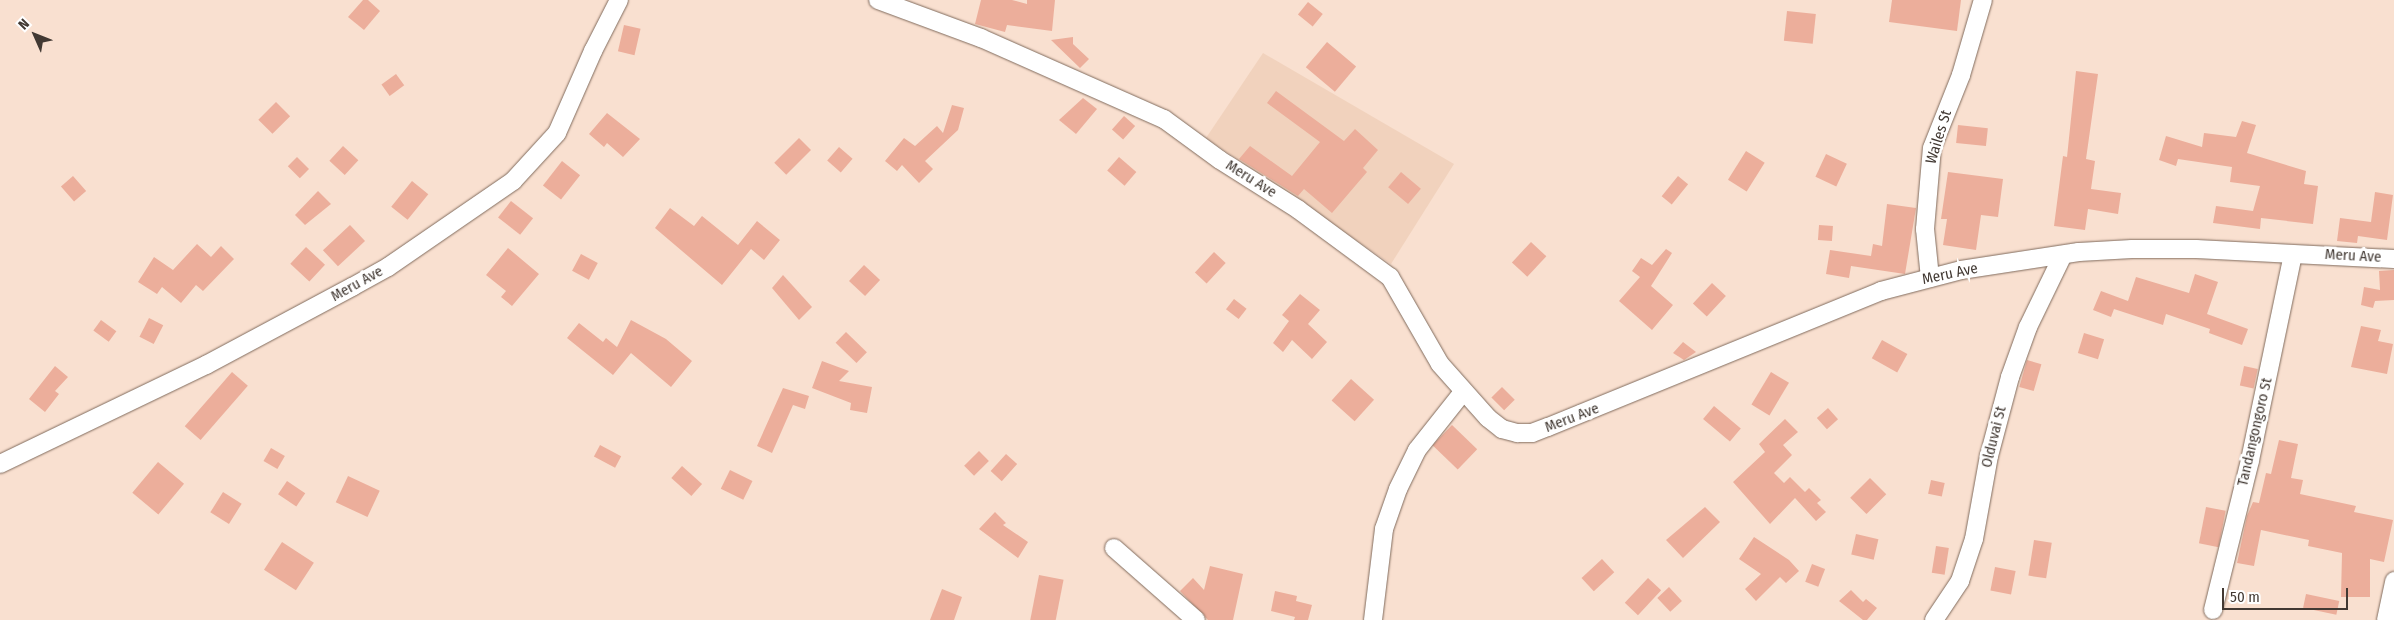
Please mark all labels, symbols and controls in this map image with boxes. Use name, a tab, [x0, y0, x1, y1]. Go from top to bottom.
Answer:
north arrow	[10, 10, 60, 60]
text: N	[15, 15, 33, 33]
street label: Wailes St	[1922, 108, 1956, 166]
street label: Meru Ave	[1222, 156, 1280, 202]
street label: Meru Ave	[2324, 246, 2382, 266]
street label: Meru Ave	[1920, 259, 1980, 289]
street label: Meru Ave	[328, 262, 386, 306]
street label: Tandangongoro St	[2234, 376, 2276, 488]
street label: Meru Ave	[1542, 399, 1602, 437]
street label: Olduvai St	[1978, 404, 2010, 470]
scale bar	[2224, 578, 2350, 610]
text: 50 m	[2230, 588, 2260, 606]

